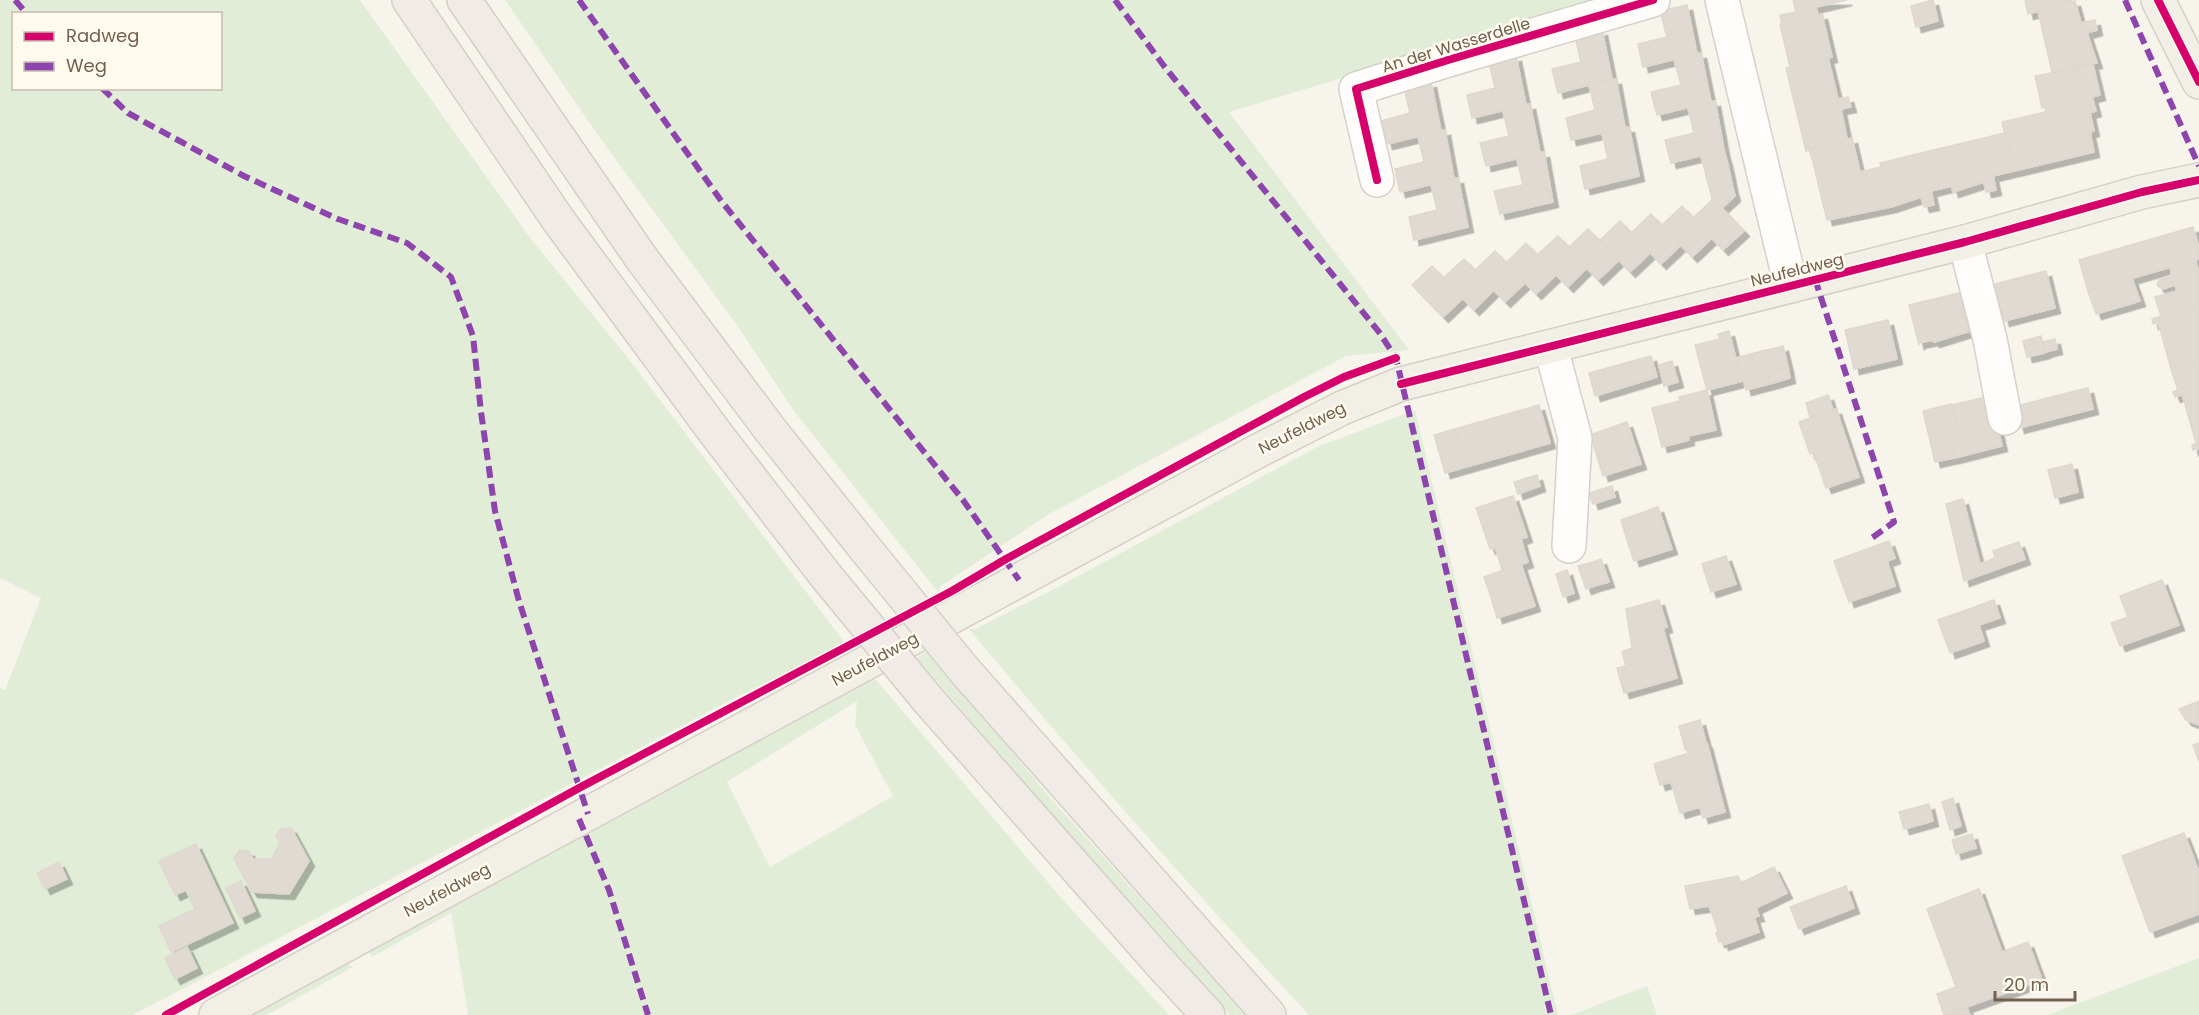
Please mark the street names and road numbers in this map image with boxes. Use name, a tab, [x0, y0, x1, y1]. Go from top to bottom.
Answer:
street label: An der Wasserdelle	[1379, 11, 1533, 78]
street label: Neufeldweg	[1748, 247, 1846, 293]
street label: Neufeldweg	[1254, 396, 1350, 460]
street label: Neufeldweg	[828, 626, 922, 692]
street label: Neufeldweg	[400, 857, 494, 923]

